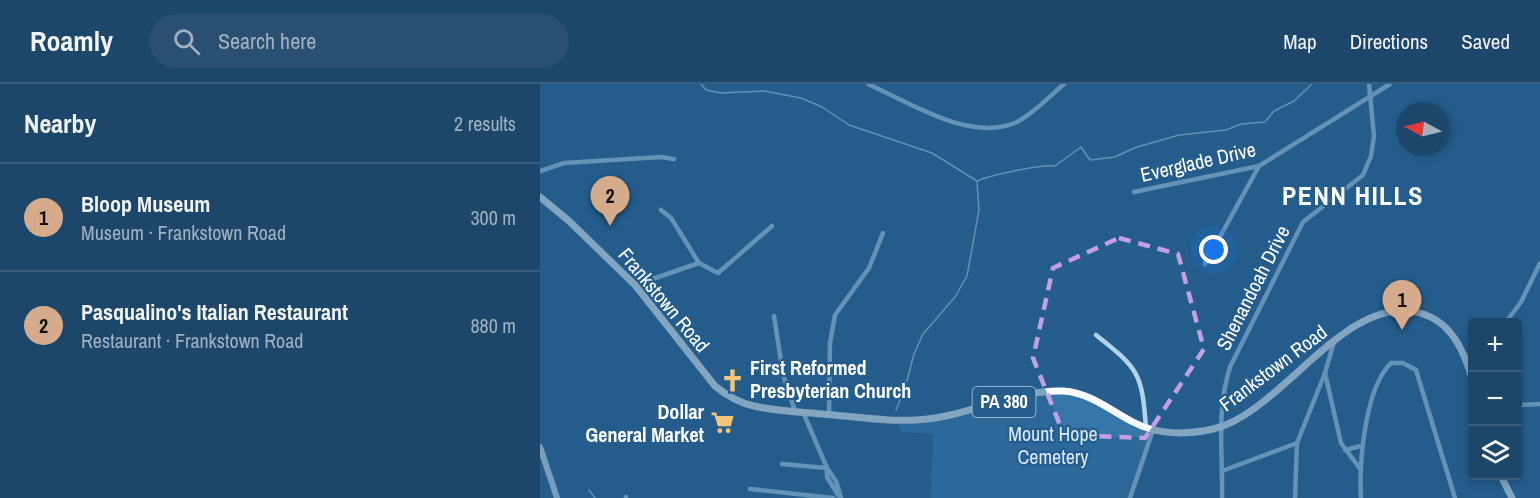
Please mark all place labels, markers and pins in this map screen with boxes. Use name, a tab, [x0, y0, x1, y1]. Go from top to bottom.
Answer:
pin: 2	[590, 176, 630, 226]
pin: 1	[1382, 280, 1422, 330]
place label: First Reformed Presbyterian Church	[750, 354, 911, 404]
church icon: First Reformed Presbyterian Church	[719, 367, 745, 393]
place label: Dollar General Market	[586, 398, 705, 448]
supermarket icon: Dollar General Market	[709, 410, 735, 436]

